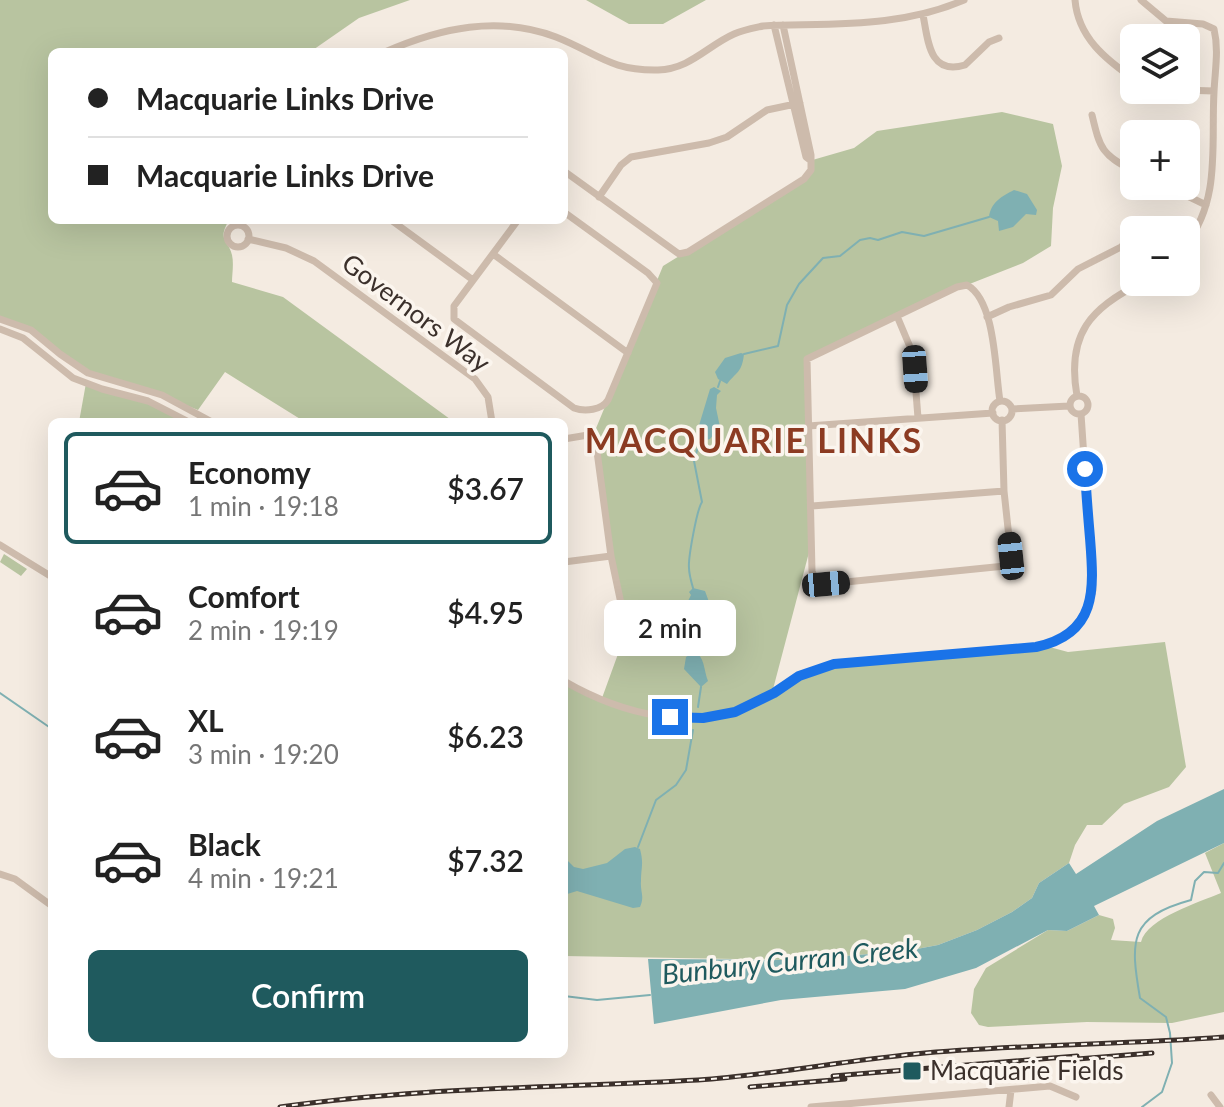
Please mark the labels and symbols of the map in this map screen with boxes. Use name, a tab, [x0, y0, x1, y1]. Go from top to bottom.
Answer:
street label: Governors Way	[336, 246, 497, 379]
car	[901, 344, 929, 394]
district label: MACQUARIE LINKS	[585, 419, 923, 460]
route start	[1067, 451, 1103, 487]
car	[997, 531, 1025, 581]
car	[801, 570, 851, 598]
callout: 2 min	[604, 601, 736, 657]
route end	[652, 699, 688, 735]
water label: Bunbury Curran Creek	[660, 930, 920, 990]
place label: Macquarie Fields	[930, 1054, 1124, 1086]
marker: Macquarie Fields	[901, 1060, 923, 1082]

